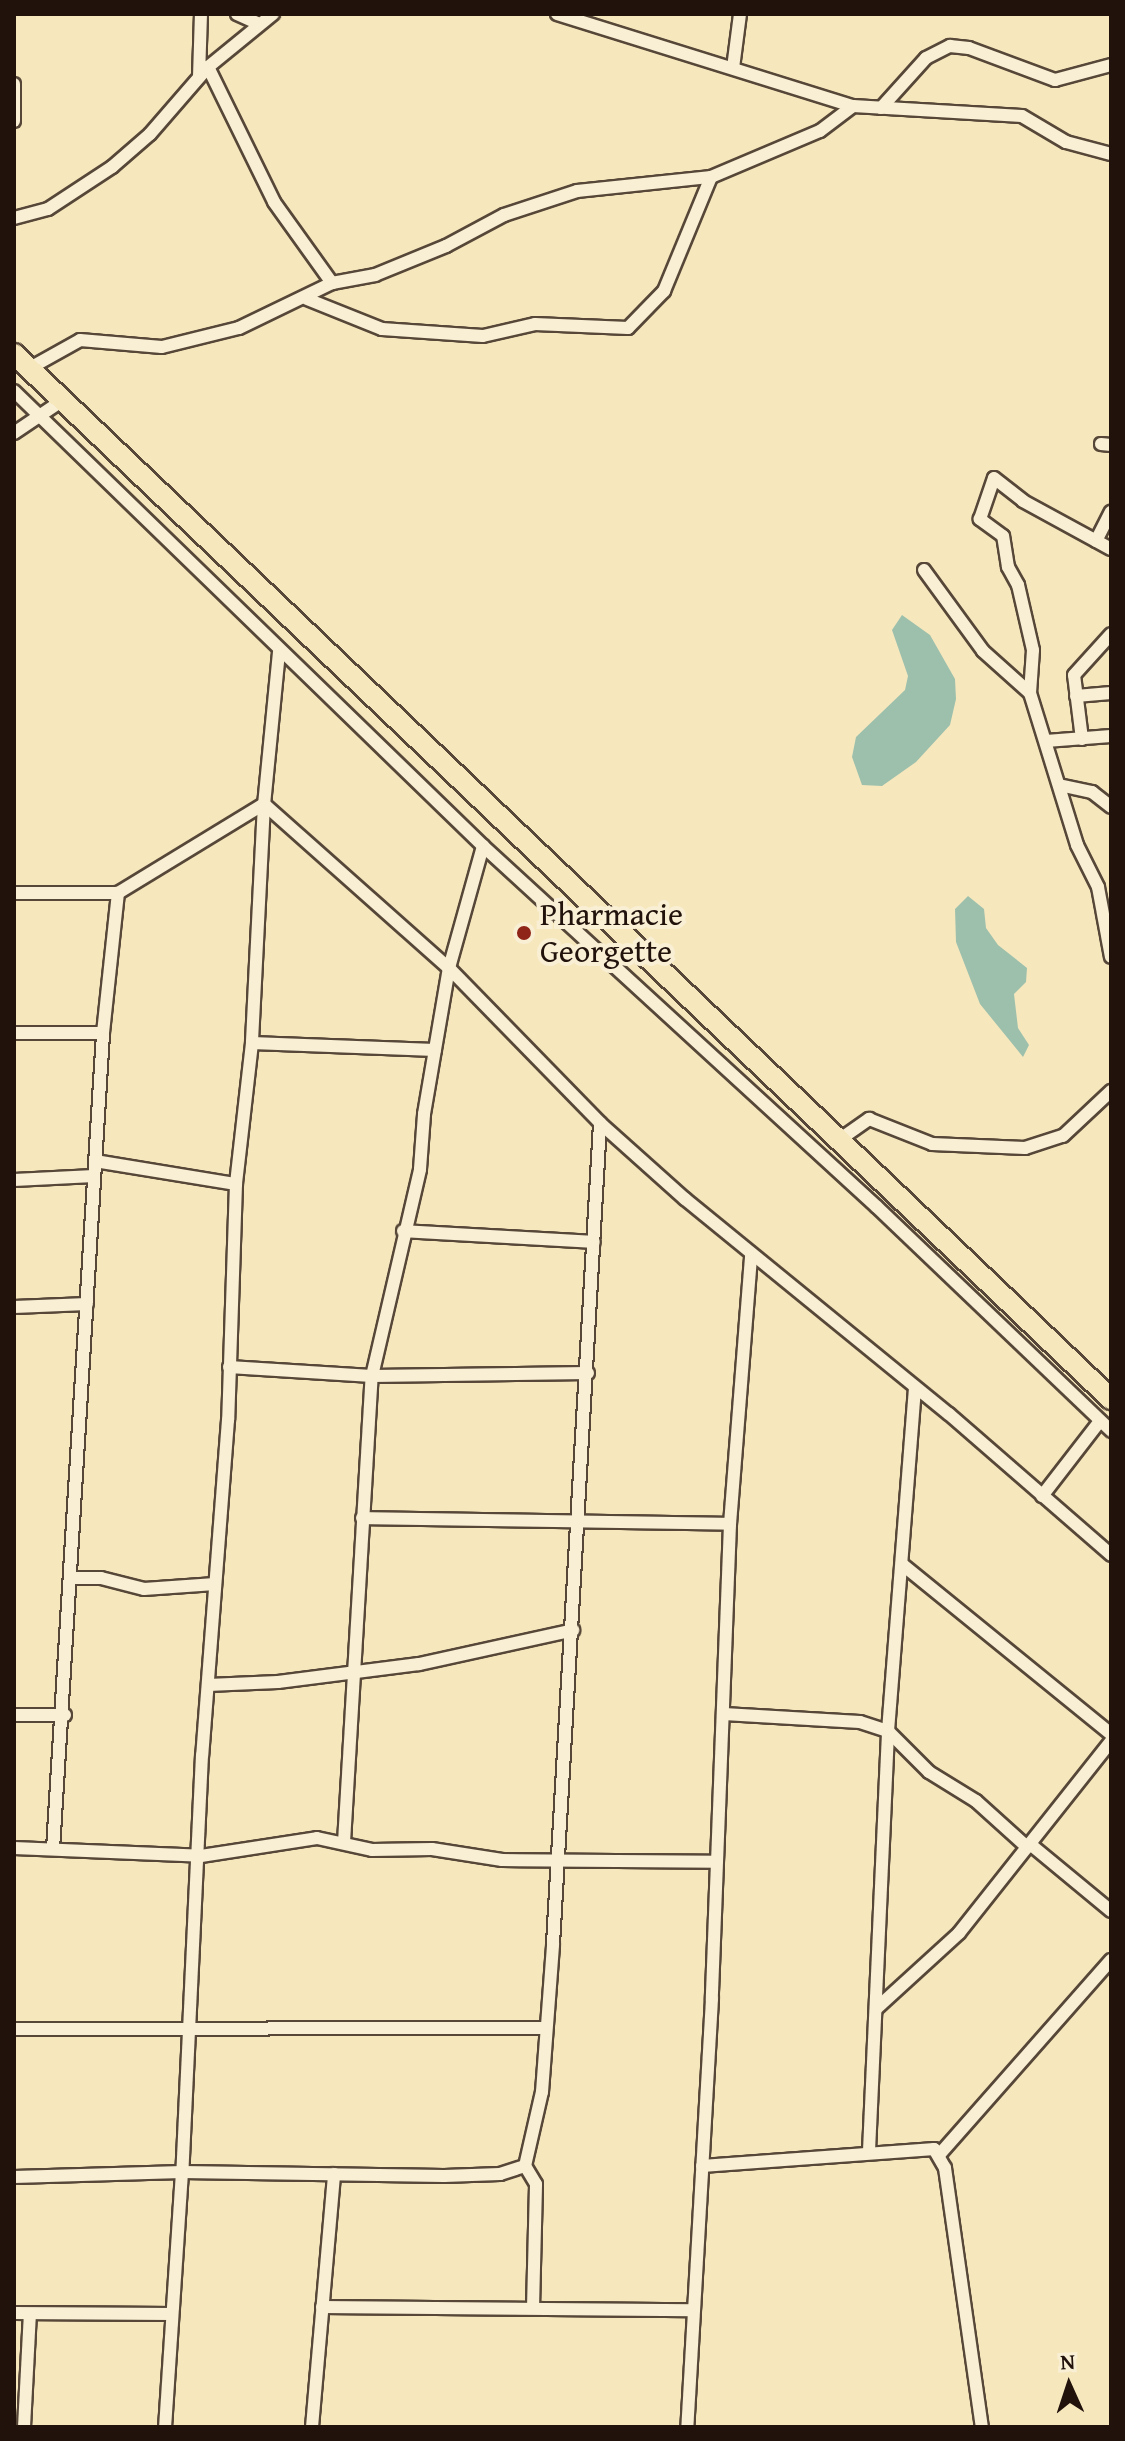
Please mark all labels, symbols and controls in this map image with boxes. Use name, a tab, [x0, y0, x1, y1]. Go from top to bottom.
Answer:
place label: Pharmacie Georgette	[540, 896, 683, 971]
marker: Pharmacie Georgette	[515, 924, 533, 942]
north arrow	[1029, 2345, 1109, 2425]
text: N	[1060, 2345, 1076, 2377]

